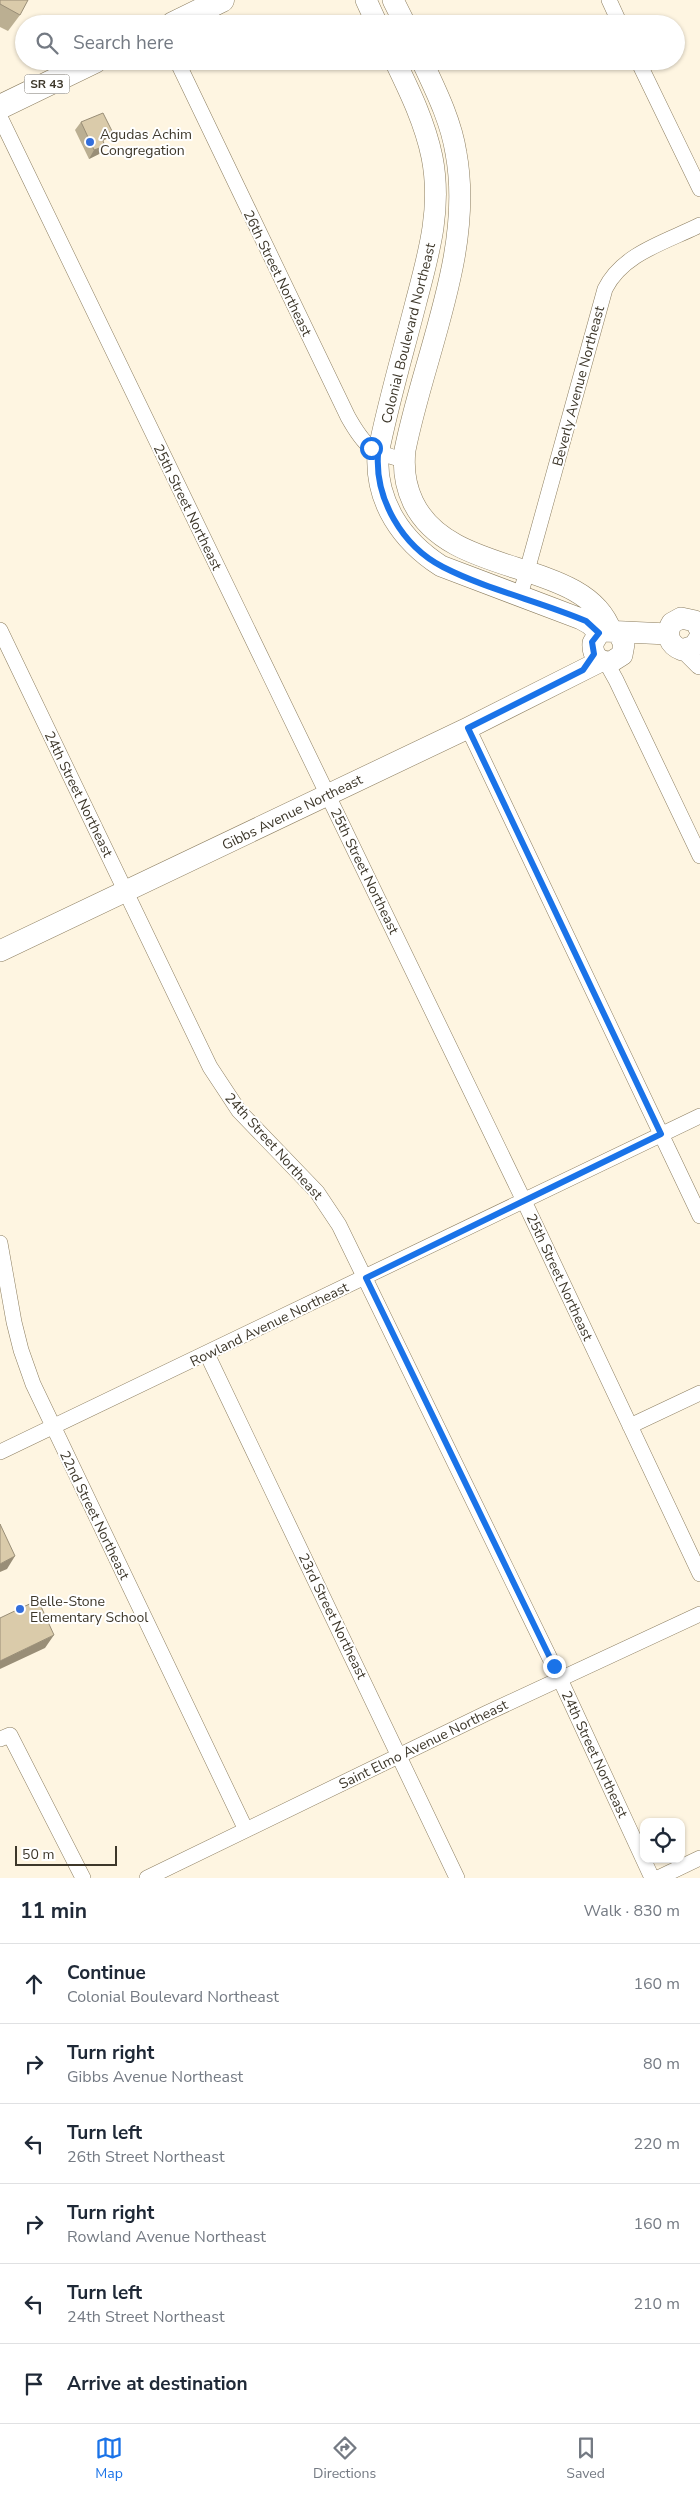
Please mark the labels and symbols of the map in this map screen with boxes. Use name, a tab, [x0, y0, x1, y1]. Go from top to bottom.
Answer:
road number: SR 43	[24, 74, 70, 94]
place label: Agudas Achim Congregation	[100, 125, 192, 160]
marker: Agudas Achim Congregation	[84, 136, 96, 148]
street label: 26th Street Northeast	[239, 207, 316, 339]
street label: Colonial Boulevard Northeast	[377, 241, 440, 425]
street label: Beverly Avenue Northeast	[548, 304, 609, 468]
route start	[360, 437, 383, 460]
street label: 25th Street Northeast	[149, 441, 226, 573]
street label: 24th Street Northeast	[40, 728, 117, 860]
street label: Gibbs Avenue Northeast	[219, 770, 366, 855]
street label: 25th Street Northeast	[326, 805, 403, 937]
street label: 24th Street Northeast	[220, 1089, 327, 1204]
street label: 25th Street Northeast	[522, 1211, 597, 1344]
street label: Rowland Avenue Northeast	[187, 1278, 352, 1371]
street label: 22nd Street Northeast	[55, 1448, 134, 1583]
street label: 23rd Street Northeast	[294, 1550, 371, 1683]
place label: Belle-Stone Elementary School	[30, 1592, 149, 1627]
marker: Belle-Stone Elementary School	[14, 1603, 26, 1615]
route end	[543, 1655, 566, 1678]
street label: 24th Street Northeast	[557, 1688, 632, 1821]
street label: Saint Elmo Avenue Northeast	[336, 1695, 511, 1794]
scale bar	[15, 1843, 118, 1866]

